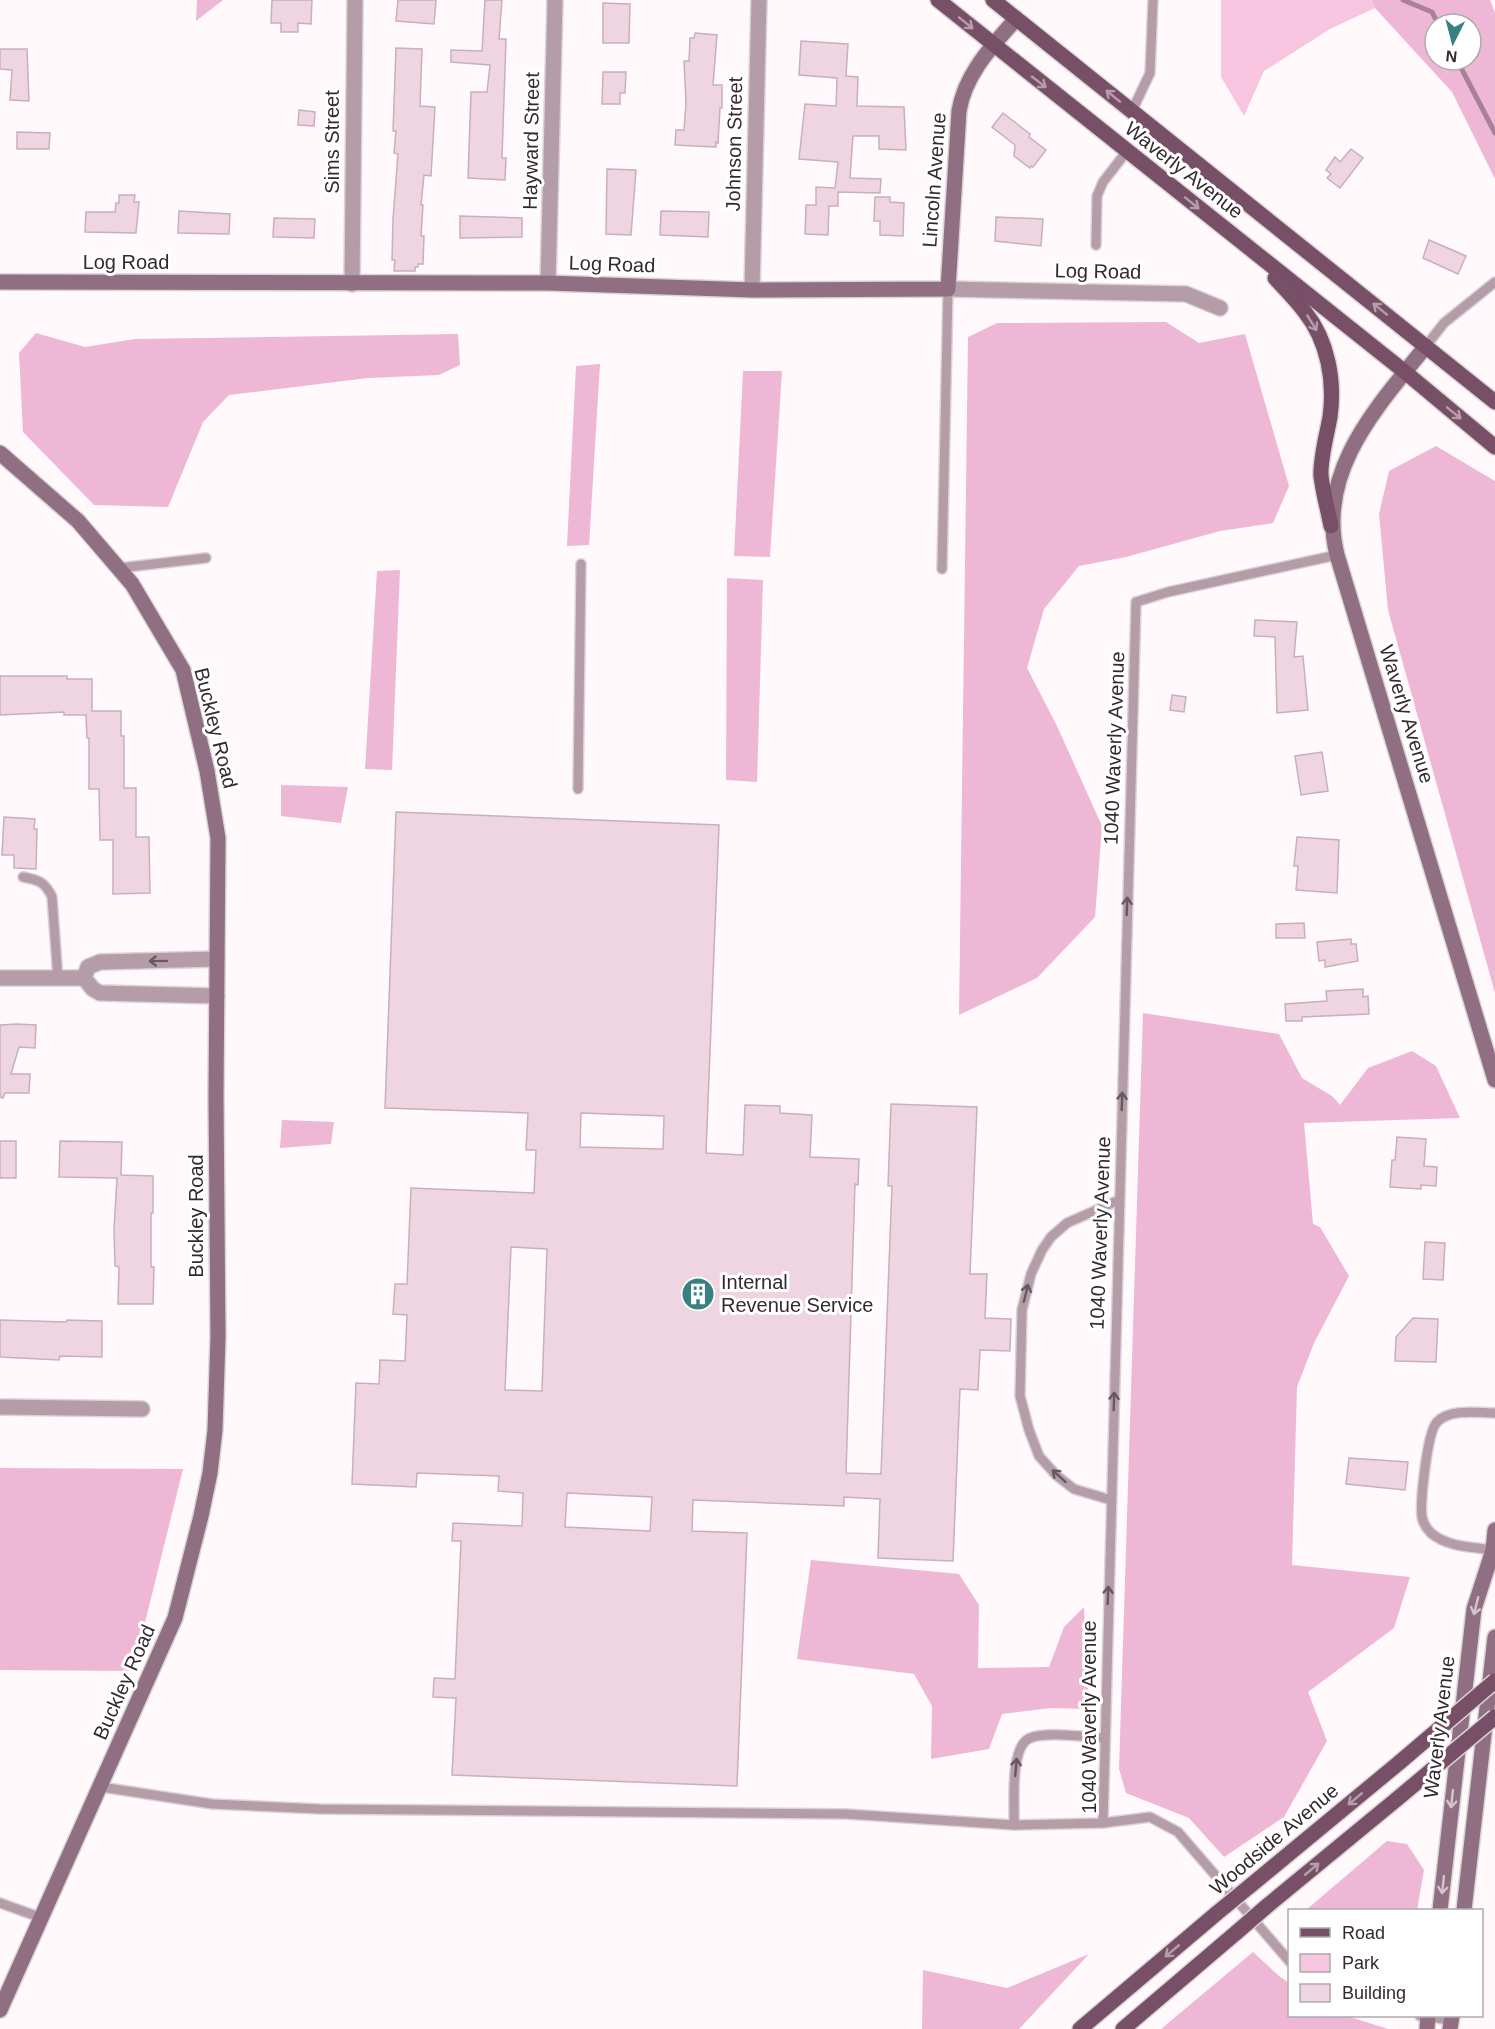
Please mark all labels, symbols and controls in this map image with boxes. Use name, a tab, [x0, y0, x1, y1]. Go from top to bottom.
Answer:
north arrow	[1423, 12, 1483, 72]
one-way arrow	[958, 16, 974, 29]
text: N	[1445, 47, 1458, 65]
street label: Hayward Street	[519, 71, 543, 210]
one-way arrow	[1031, 75, 1047, 88]
street label: Johnson Street	[722, 76, 746, 211]
one-way arrow	[1105, 89, 1121, 102]
street label: Sims Street	[321, 90, 343, 194]
street label: Lincoln Avenue	[918, 112, 950, 248]
street label: Waverly Avenue	[1121, 117, 1247, 223]
one-way arrow	[1184, 196, 1200, 209]
street label: Log Road	[83, 251, 169, 273]
street label: Log Road	[568, 251, 656, 277]
street label: Log Road	[1054, 259, 1142, 283]
one-way arrow	[1372, 303, 1388, 316]
one-way arrow	[1305, 314, 1318, 331]
one-way arrow	[1446, 406, 1461, 420]
street label: Waverly Avenue	[1376, 642, 1438, 786]
street label: 1040 Waverly Avenue	[1100, 651, 1128, 845]
street label: Buckley Road	[190, 665, 242, 791]
one-way arrow	[1122, 896, 1133, 916]
one-way arrow	[149, 955, 169, 966]
one-way arrow	[1116, 1091, 1128, 1111]
street label: 1040 Waverly Avenue	[1086, 1136, 1114, 1330]
street label: Buckley Road	[185, 1154, 207, 1278]
place label: Internal Revenue Service	[721, 1271, 873, 1316]
building icon: Internal Revenue Service	[680, 1276, 716, 1312]
one-way arrow	[1021, 1284, 1033, 1303]
one-way arrow	[1108, 1391, 1119, 1411]
one-way arrow	[1052, 1469, 1067, 1483]
one-way arrow	[1103, 1586, 1114, 1606]
one-way arrow	[1469, 1596, 1481, 1615]
street label: 1040 Waverly Avenue	[1078, 1620, 1100, 1814]
street label: Buckley Road	[89, 1621, 159, 1743]
street label: Waverly Avenue	[1419, 1654, 1459, 1800]
one-way arrow	[1011, 1758, 1022, 1777]
street label: Woodside Avenue	[1205, 1779, 1343, 1899]
one-way arrow	[1446, 1789, 1457, 1809]
one-way arrow	[1347, 1793, 1363, 1806]
one-way arrow	[1304, 1862, 1319, 1876]
one-way arrow	[1437, 1875, 1448, 1895]
legend	[1288, 1909, 1483, 2017]
text: Road	[1342, 1923, 1385, 1943]
one-way arrow	[1165, 1944, 1181, 1957]
text: Park	[1342, 1953, 1380, 1973]
text: Building	[1342, 1983, 1406, 2003]

